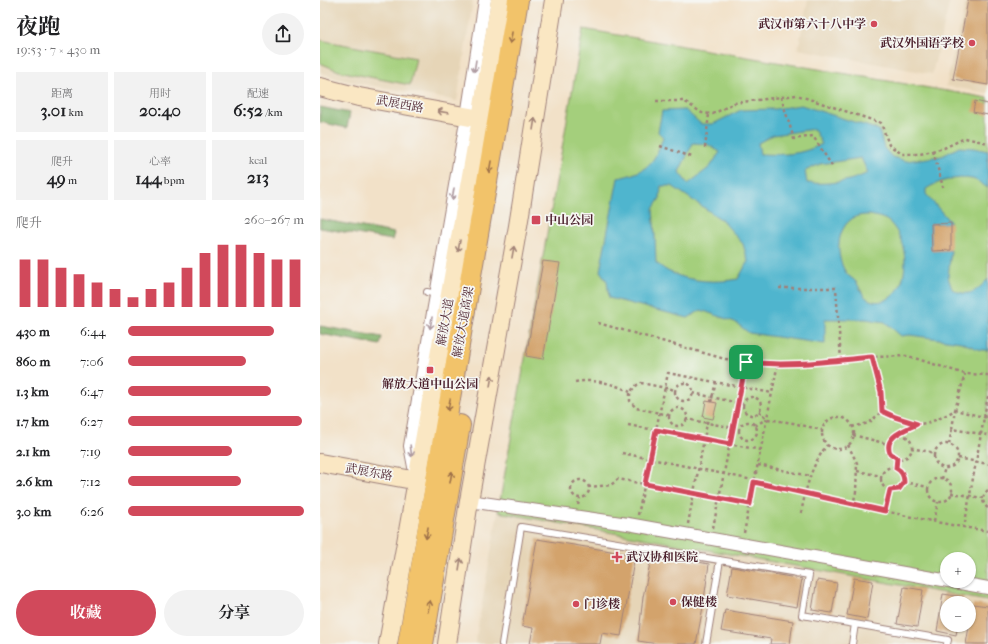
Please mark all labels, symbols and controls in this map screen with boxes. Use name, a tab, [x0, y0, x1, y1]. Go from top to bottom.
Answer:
button: share	[262, 13, 304, 55]
text: 夜跑	[16, 14, 60, 40]
place label: 武汉市第六十八中学	[758, 17, 866, 31]
marker: 武汉市第六十八中学	[869, 19, 879, 29]
one-way arrow	[507, 32, 515, 45]
place label: 武汉外国语学校	[880, 36, 964, 50]
marker: 武汉外国语学校	[967, 38, 977, 48]
text: 19:53 · 7 × 430 m	[16, 42, 100, 57]
one-way arrow	[471, 59, 479, 72]
text: 距离	[51, 87, 73, 100]
text: 用时	[149, 87, 171, 100]
text: 配速	[247, 87, 269, 100]
street label: 武展西路	[375, 93, 425, 115]
text: 3.01	[41, 100, 66, 120]
text: 20:40	[139, 100, 181, 120]
text: 6:52	[233, 100, 263, 120]
text: km	[66, 106, 83, 119]
text: /km	[263, 106, 283, 119]
one-way arrow	[436, 108, 449, 116]
one-way arrow	[530, 118, 538, 131]
text: kcal	[249, 154, 267, 167]
text: 爬升	[51, 155, 73, 168]
text: 心率	[149, 155, 171, 168]
one-way arrow	[485, 160, 493, 173]
text: 213	[247, 167, 269, 187]
text: 49	[47, 168, 66, 188]
text: 144	[135, 168, 162, 188]
text: m	[66, 174, 77, 187]
text: bpm	[162, 174, 185, 187]
one-way arrow	[449, 188, 457, 201]
text: 260–267 m	[244, 212, 304, 227]
place label: 中山公园	[545, 213, 593, 227]
marker: 中山公园	[530, 214, 542, 226]
text: 爬升	[16, 215, 42, 230]
one-way arrow	[454, 239, 462, 252]
one-way arrow	[509, 246, 517, 259]
street label: 解放大道高架	[450, 285, 476, 359]
street label: 解放大道	[434, 297, 456, 347]
one-way arrow	[427, 316, 435, 329]
text: 430 m	[16, 324, 50, 339]
text: 6:44	[80, 324, 106, 339]
pin	[729, 345, 763, 379]
icon: arrive	[735, 351, 757, 373]
text: 860 m	[16, 354, 50, 369]
text: 7:06	[80, 354, 104, 369]
marker: 解放大道中山公园	[425, 365, 435, 375]
one-way arrow	[487, 374, 495, 387]
place label: 解放大道中山公园	[382, 377, 478, 391]
text: 1.3 km	[16, 384, 49, 399]
text: 6:47	[80, 384, 104, 399]
one-way arrow	[445, 398, 453, 411]
text: 1.7 km	[16, 414, 49, 429]
text: 6:27	[80, 414, 103, 429]
text: 2.1 km	[16, 444, 50, 459]
text: 7:19	[80, 444, 101, 459]
one-way arrow	[407, 444, 415, 457]
street label: 武展东路	[344, 461, 394, 483]
one-way arrow	[447, 471, 455, 484]
text: 2.6 km	[16, 474, 53, 489]
text: 7:12	[80, 474, 101, 489]
text: 3.0 km	[16, 504, 51, 519]
text: 6:26	[80, 504, 104, 519]
one-way arrow	[423, 526, 431, 539]
place label: 武汉协和医院	[626, 550, 698, 564]
marker: 武汉协和医院	[611, 551, 623, 563]
map controls	[940, 552, 976, 632]
button: +	[940, 552, 976, 588]
one-way arrow	[456, 558, 464, 571]
button: 收藏	[16, 590, 156, 636]
button: 分享	[164, 590, 304, 636]
place label: 保健楼	[681, 595, 717, 609]
button: −	[940, 596, 976, 632]
place label: 门诊楼	[584, 597, 620, 611]
marker: 保健楼	[668, 597, 678, 607]
one-way arrow	[425, 599, 433, 612]
marker: 门诊楼	[571, 599, 581, 609]

